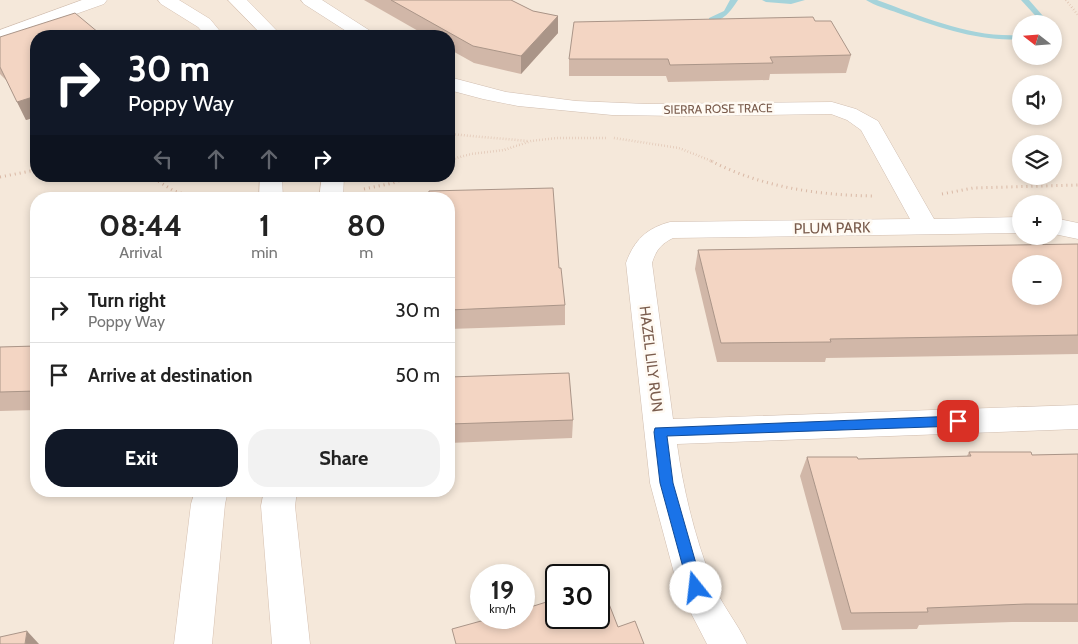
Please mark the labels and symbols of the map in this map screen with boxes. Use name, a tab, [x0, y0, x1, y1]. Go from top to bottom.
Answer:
north arrow	[1012, 15, 1062, 65]
street label: SIERRA ROSE TRACE	[663, 100, 773, 117]
street label: PLUM PARK	[793, 218, 871, 238]
street label: HAZEL LILY RUN	[636, 305, 666, 413]
pin	[937, 400, 979, 442]
position arrow	[669, 561, 721, 613]
speed limit sign: 30	[545, 564, 610, 629]

